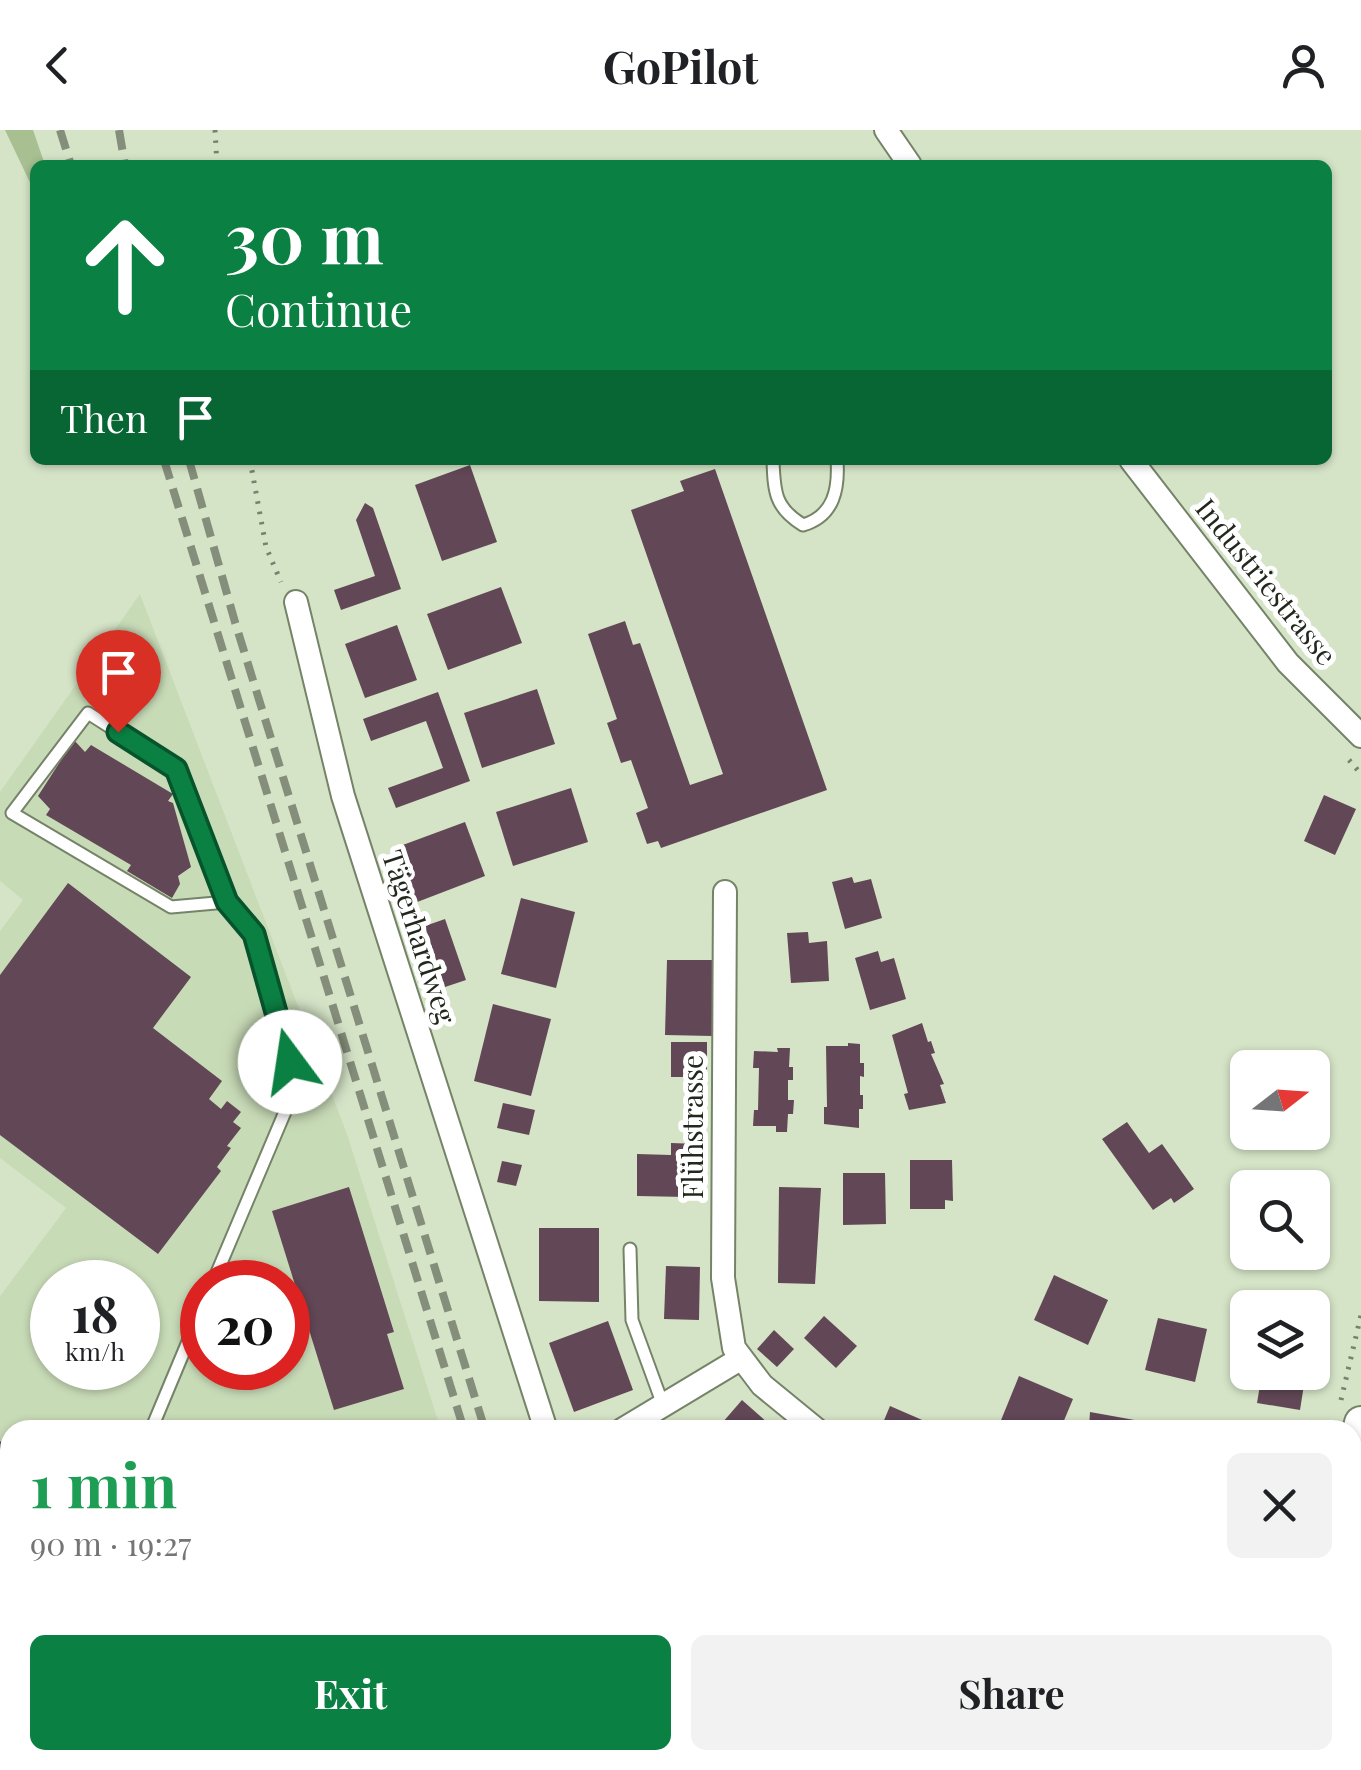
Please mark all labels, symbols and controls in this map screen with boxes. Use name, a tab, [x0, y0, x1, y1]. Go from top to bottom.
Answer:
text: GoPilot	[603, 35, 758, 95]
icon: back	[30, 38, 85, 93]
icon: person	[1276, 38, 1331, 93]
text: 30 m	[225, 188, 384, 282]
icon: ahead	[60, 200, 190, 330]
text: Continue	[225, 278, 412, 338]
icon: arrive	[168, 390, 223, 445]
text: Then	[60, 392, 148, 443]
street label: Industriestrasse	[1189, 490, 1346, 672]
pin	[76, 630, 161, 733]
icon: arrive	[91, 645, 146, 700]
street label: Tägerhardweg	[375, 845, 466, 1028]
position arrow	[238, 1010, 342, 1114]
north arrow	[1230, 1050, 1330, 1150]
map controls	[1230, 1050, 1330, 1390]
street label: Flühstrasse	[673, 1055, 710, 1199]
button: search	[1230, 1170, 1330, 1270]
speed limit sign: 20	[180, 1260, 310, 1390]
text: 18	[71, 1279, 119, 1346]
button: layers	[1230, 1290, 1330, 1390]
text: km/h	[65, 1334, 125, 1367]
text: 1 min	[30, 1443, 177, 1523]
button: close	[1227, 1453, 1332, 1558]
text: 90 m · 19:27	[30, 1521, 191, 1564]
button: Exit	[30, 1635, 671, 1750]
button: Share	[691, 1635, 1332, 1750]

